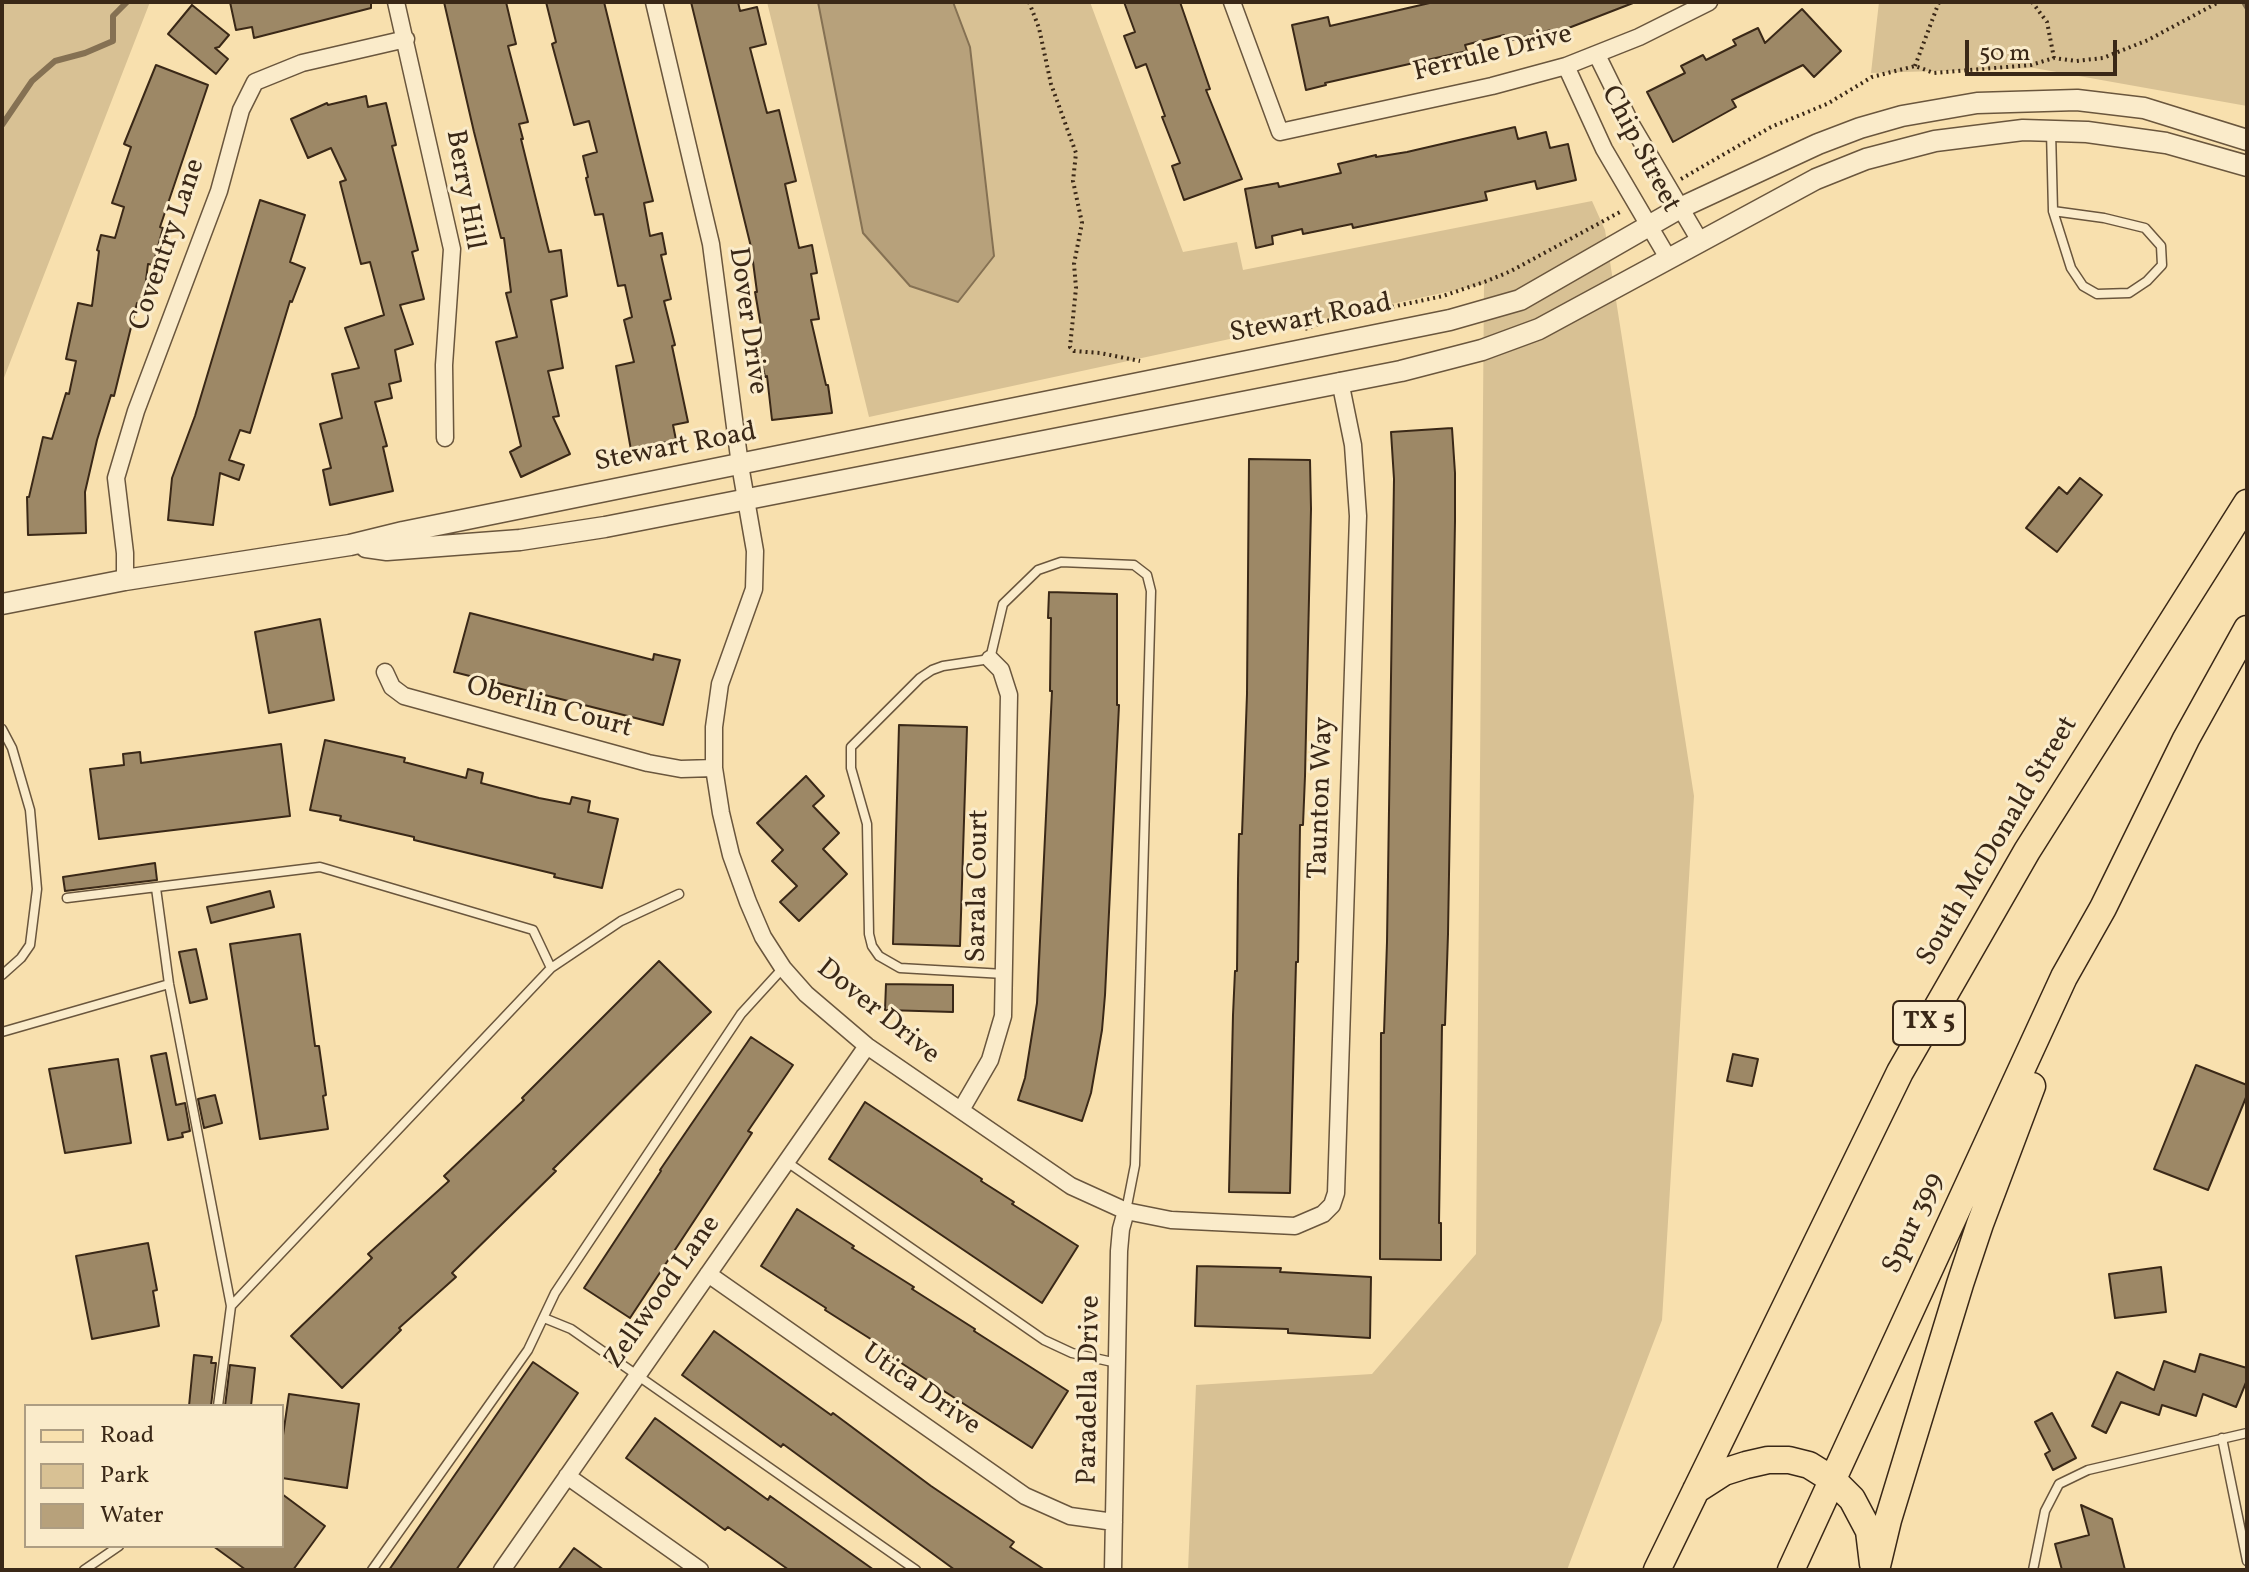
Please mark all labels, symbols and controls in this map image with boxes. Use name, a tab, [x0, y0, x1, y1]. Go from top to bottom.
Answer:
street label: Ferrule Drive	[1410, 19, 1576, 91]
scale bar	[1969, 24, 2121, 74]
text: 50 m	[1979, 37, 2031, 71]
street label: Chip Street	[1592, 81, 1686, 219]
street label: Berry Hill	[436, 127, 490, 253]
street label: Coventry Lane	[124, 155, 214, 335]
street label: Dover Drive	[719, 245, 773, 397]
street label: Stewart Road	[1227, 288, 1395, 352]
street label: Stewart Road	[592, 417, 760, 481]
street label: Oberlin Court	[462, 671, 636, 747]
street label: South McDonald Street	[1911, 711, 2087, 973]
street label: Taunton Way	[1303, 716, 1343, 880]
street label: Sarala Court	[962, 809, 998, 963]
street label: Dover Drive	[809, 953, 945, 1073]
road number: TX 5	[1893, 1001, 1965, 1045]
street label: Spur 399	[1877, 1168, 1953, 1280]
street label: Zellwood Lane	[599, 1210, 729, 1376]
street label: Paradella Drive	[1073, 1295, 1109, 1485]
street label: Utica Drive	[854, 1338, 986, 1444]
legend	[24, 1404, 284, 1548]
text: Road	[100, 1419, 154, 1453]
text: Park	[100, 1459, 149, 1493]
text: Water	[100, 1499, 164, 1533]

